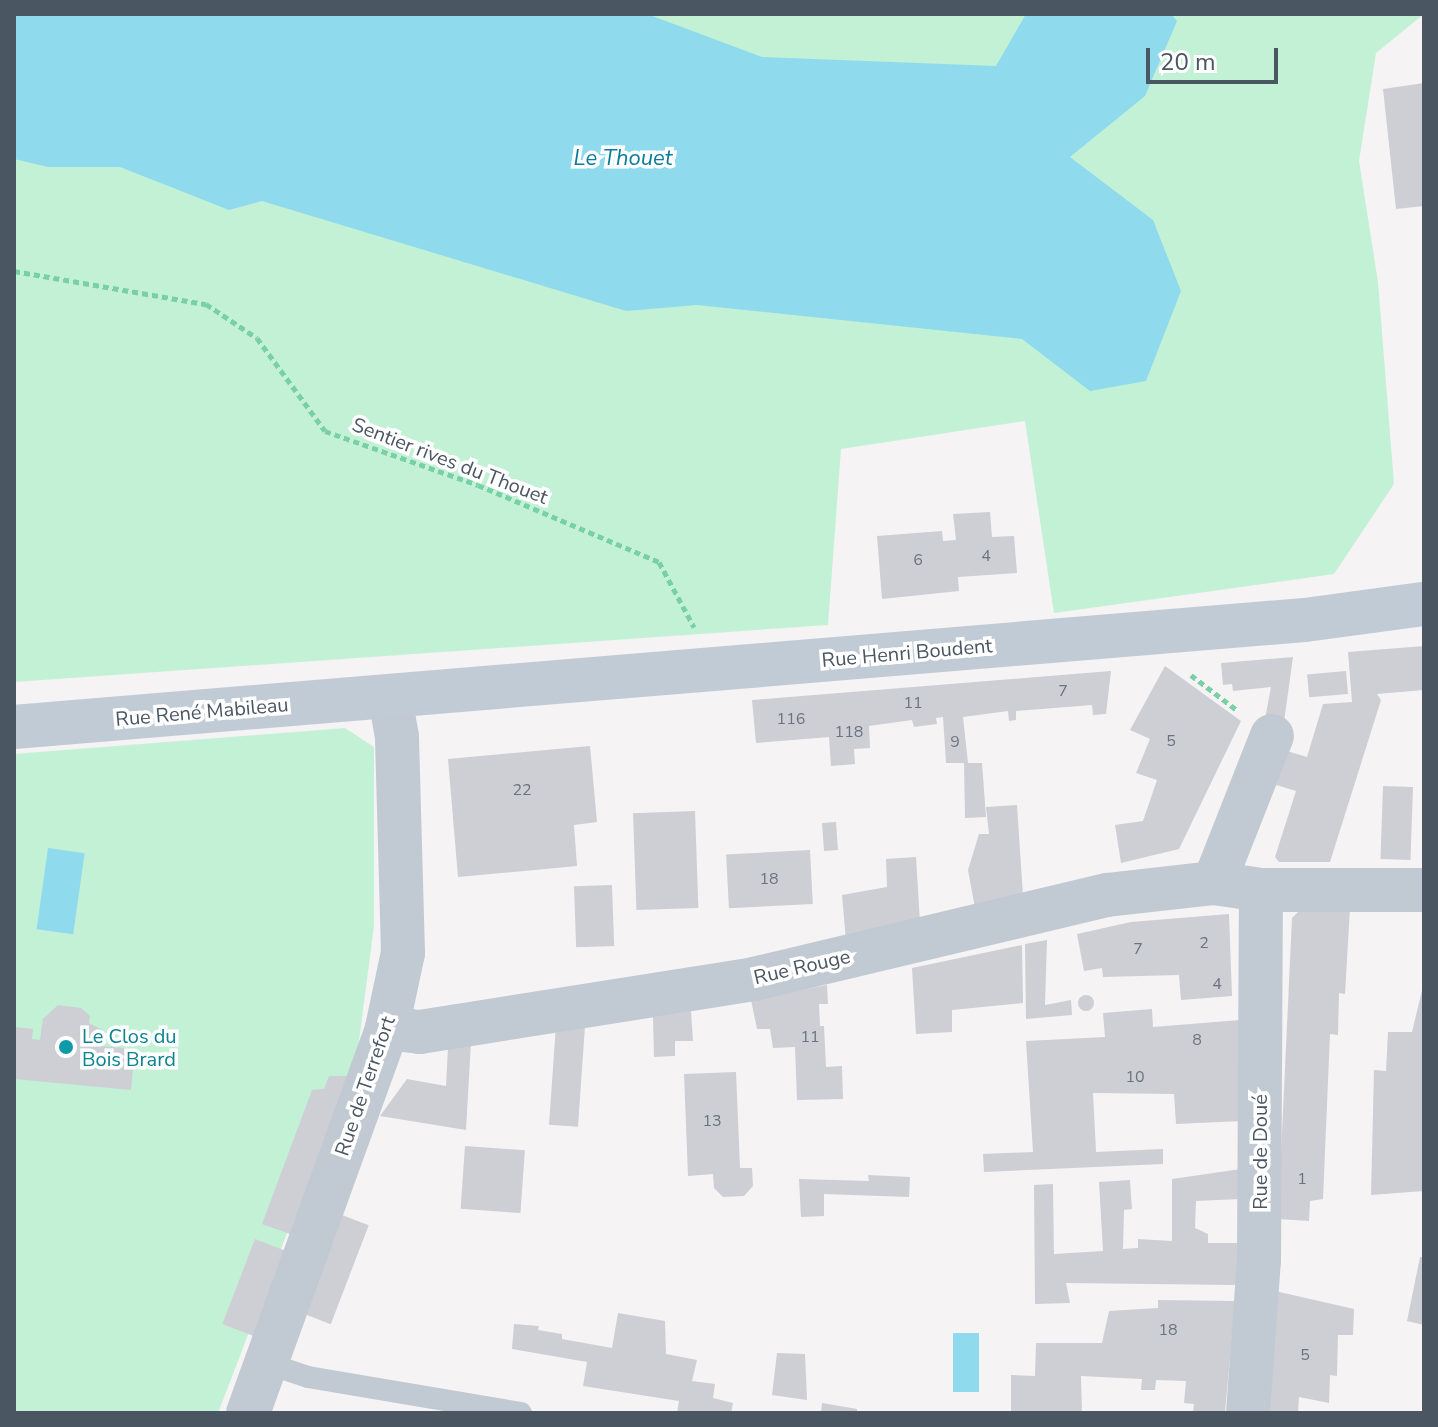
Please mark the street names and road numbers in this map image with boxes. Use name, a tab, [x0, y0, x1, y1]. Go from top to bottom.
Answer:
street label: Sentier rives du Thouet	[349, 413, 551, 509]
street label: Rue Henri Boudent	[821, 634, 993, 672]
street label: Rue René Mabileau	[114, 692, 290, 732]
street label: Rue Rouge	[751, 944, 853, 990]
street label: Rue de Terrefort	[330, 1013, 400, 1159]
street label: Rue de Doué	[1248, 1094, 1272, 1210]

